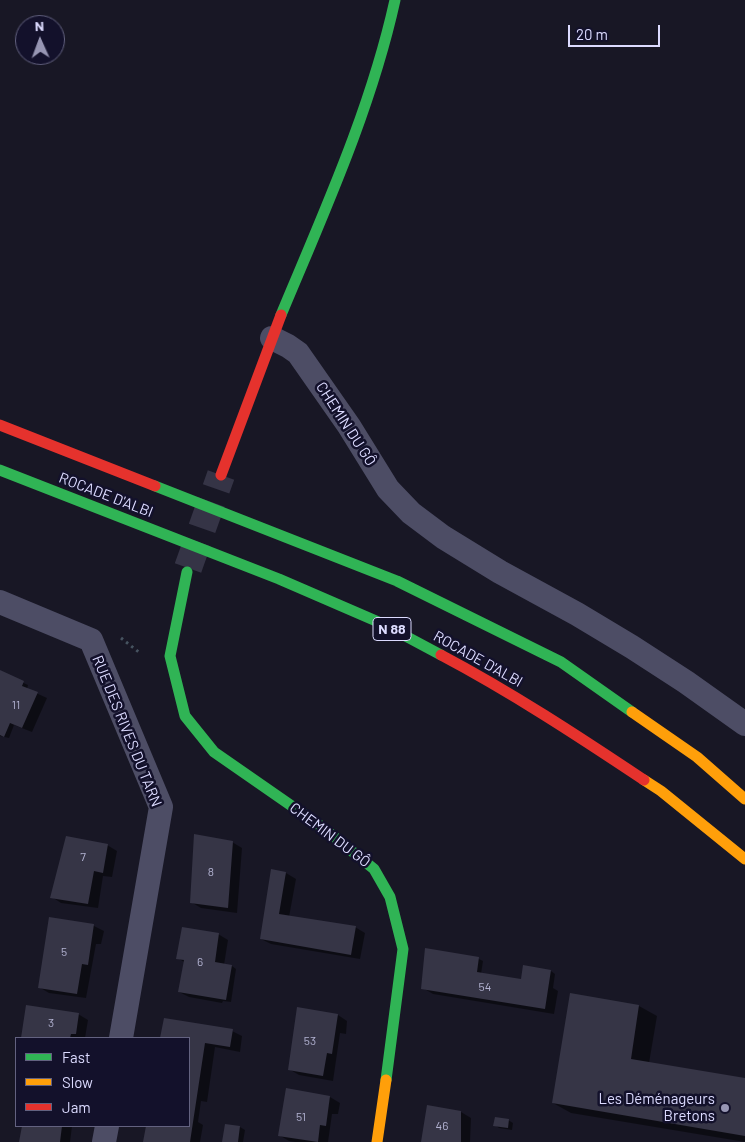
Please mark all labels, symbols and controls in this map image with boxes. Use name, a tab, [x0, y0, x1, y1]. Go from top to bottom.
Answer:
north arrow	[15, 15, 65, 65]
scale bar	[570, 15, 662, 47]
text: N	[35, 17, 44, 34]
text: 20 m	[576, 25, 608, 43]
street label: CHEMIN DU GÔ	[312, 379, 380, 469]
street label: ROCADE D'ALBI	[56, 469, 156, 521]
road number: N 88	[373, 618, 411, 640]
street label: ROCADE D'ALBI	[430, 627, 526, 691]
street label: RUE DES RIVES DU TARN	[88, 653, 166, 809]
house number: 11	[12, 698, 20, 712]
street label: CHEMIN DU GÔ	[286, 799, 374, 871]
house number: 7	[80, 850, 86, 864]
house number: 8	[208, 865, 214, 879]
house number: 5	[61, 945, 67, 959]
house number: 6	[197, 955, 203, 969]
house number: 54	[479, 980, 491, 994]
house number: 3	[48, 1016, 54, 1030]
house number: 53	[304, 1034, 316, 1048]
legend	[15, 1037, 190, 1127]
text: Fast	[62, 1048, 90, 1066]
text: Slow	[62, 1073, 93, 1091]
place label: Les Déménageurs Bretons	[598, 1090, 715, 1125]
text: Jam	[62, 1098, 91, 1116]
marker: Les Déménageurs Bretons	[719, 1102, 731, 1114]
house number: 51	[296, 1110, 306, 1124]
house number: 46	[436, 1119, 448, 1133]

